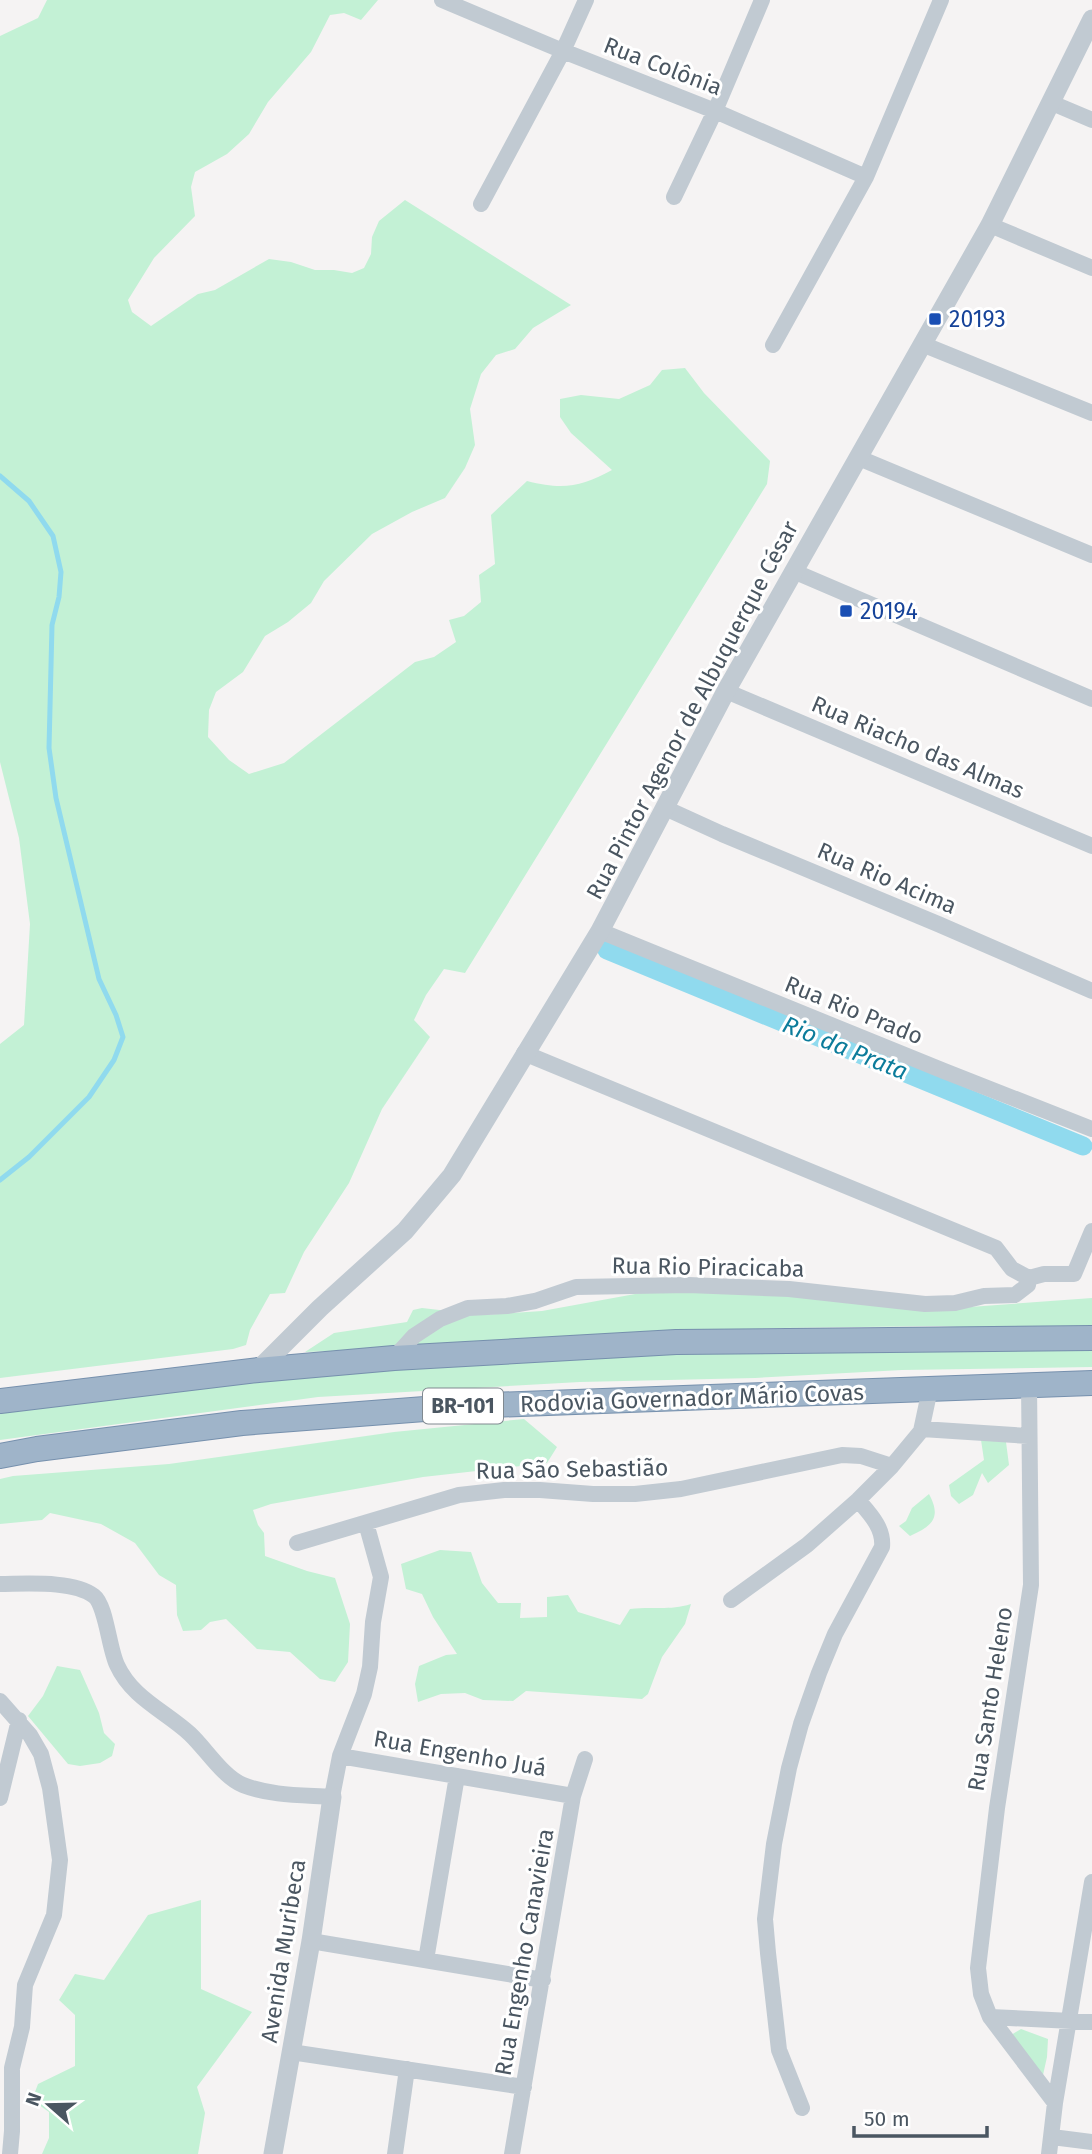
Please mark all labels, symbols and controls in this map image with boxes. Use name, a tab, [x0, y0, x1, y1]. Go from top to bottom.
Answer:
street label: Rua Colônia	[600, 31, 726, 101]
place label: 20193	[949, 305, 1006, 333]
marker: 20193	[927, 311, 943, 327]
street label: Rua Pintor Agenor de Albuquerque César	[580, 516, 804, 904]
place label: 20194	[860, 597, 918, 625]
marker: 20194	[838, 603, 854, 619]
street label: Rua Riacho das Almas	[807, 689, 1029, 805]
street label: Rua Rio Acima	[813, 836, 961, 920]
street label: Rua Rio Prado	[781, 970, 927, 1050]
water label: Rio da Prata	[778, 1010, 912, 1086]
street label: Rua Rio Piracicaba	[611, 1251, 805, 1283]
street label: Rodovia Governador Mário Covas	[520, 1378, 864, 1418]
road number: BR-101	[423, 1388, 503, 1424]
street label: Rua São Sebastião	[475, 1453, 669, 1485]
street label: Rua Santo Heleno	[962, 1605, 1018, 1793]
street label: Rua Engenho Juá	[371, 1724, 549, 1782]
street label: Rua Engenho Canavieira	[488, 1826, 560, 2078]
street label: Avenida Muribeca	[255, 1857, 311, 2045]
north arrow	[14, 2070, 84, 2140]
text: N	[21, 2089, 46, 2109]
scale bar	[854, 2094, 987, 2138]
text: 50 m	[864, 2106, 910, 2132]

